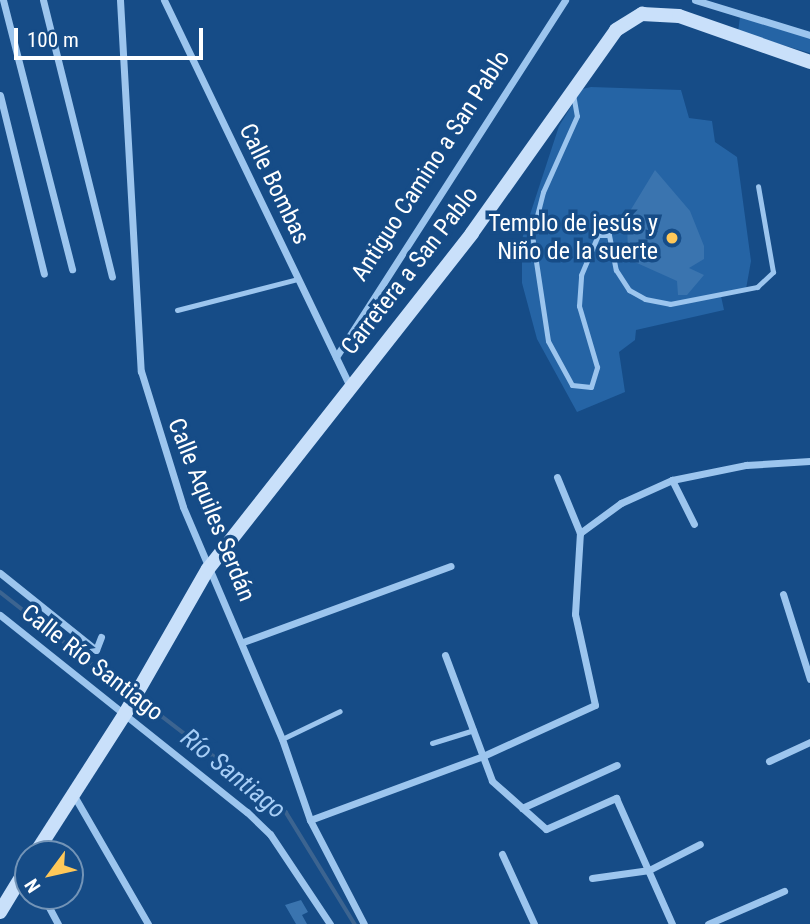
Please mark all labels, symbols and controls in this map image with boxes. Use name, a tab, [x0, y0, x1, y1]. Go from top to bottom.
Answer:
scale bar	[18, 14, 206, 58]
text: 100 m	[27, 28, 79, 52]
street label: Antiguo Camino a San Pablo	[346, 45, 516, 287]
street label: Calle Bombas	[232, 119, 316, 249]
street label: Carretera a San Pablo	[336, 181, 484, 361]
place label: Templo de jesús y Niño de la suerte	[488, 210, 658, 266]
marker: Templo de jesús y Niño de la suerte	[664, 230, 680, 246]
street label: Calle Aquiles Serdán	[161, 414, 261, 606]
street label: Calle Río Santiago	[15, 599, 169, 727]
water label: Río Santiago	[174, 722, 292, 826]
north arrow	[14, 840, 84, 910]
text: N	[20, 874, 45, 897]

